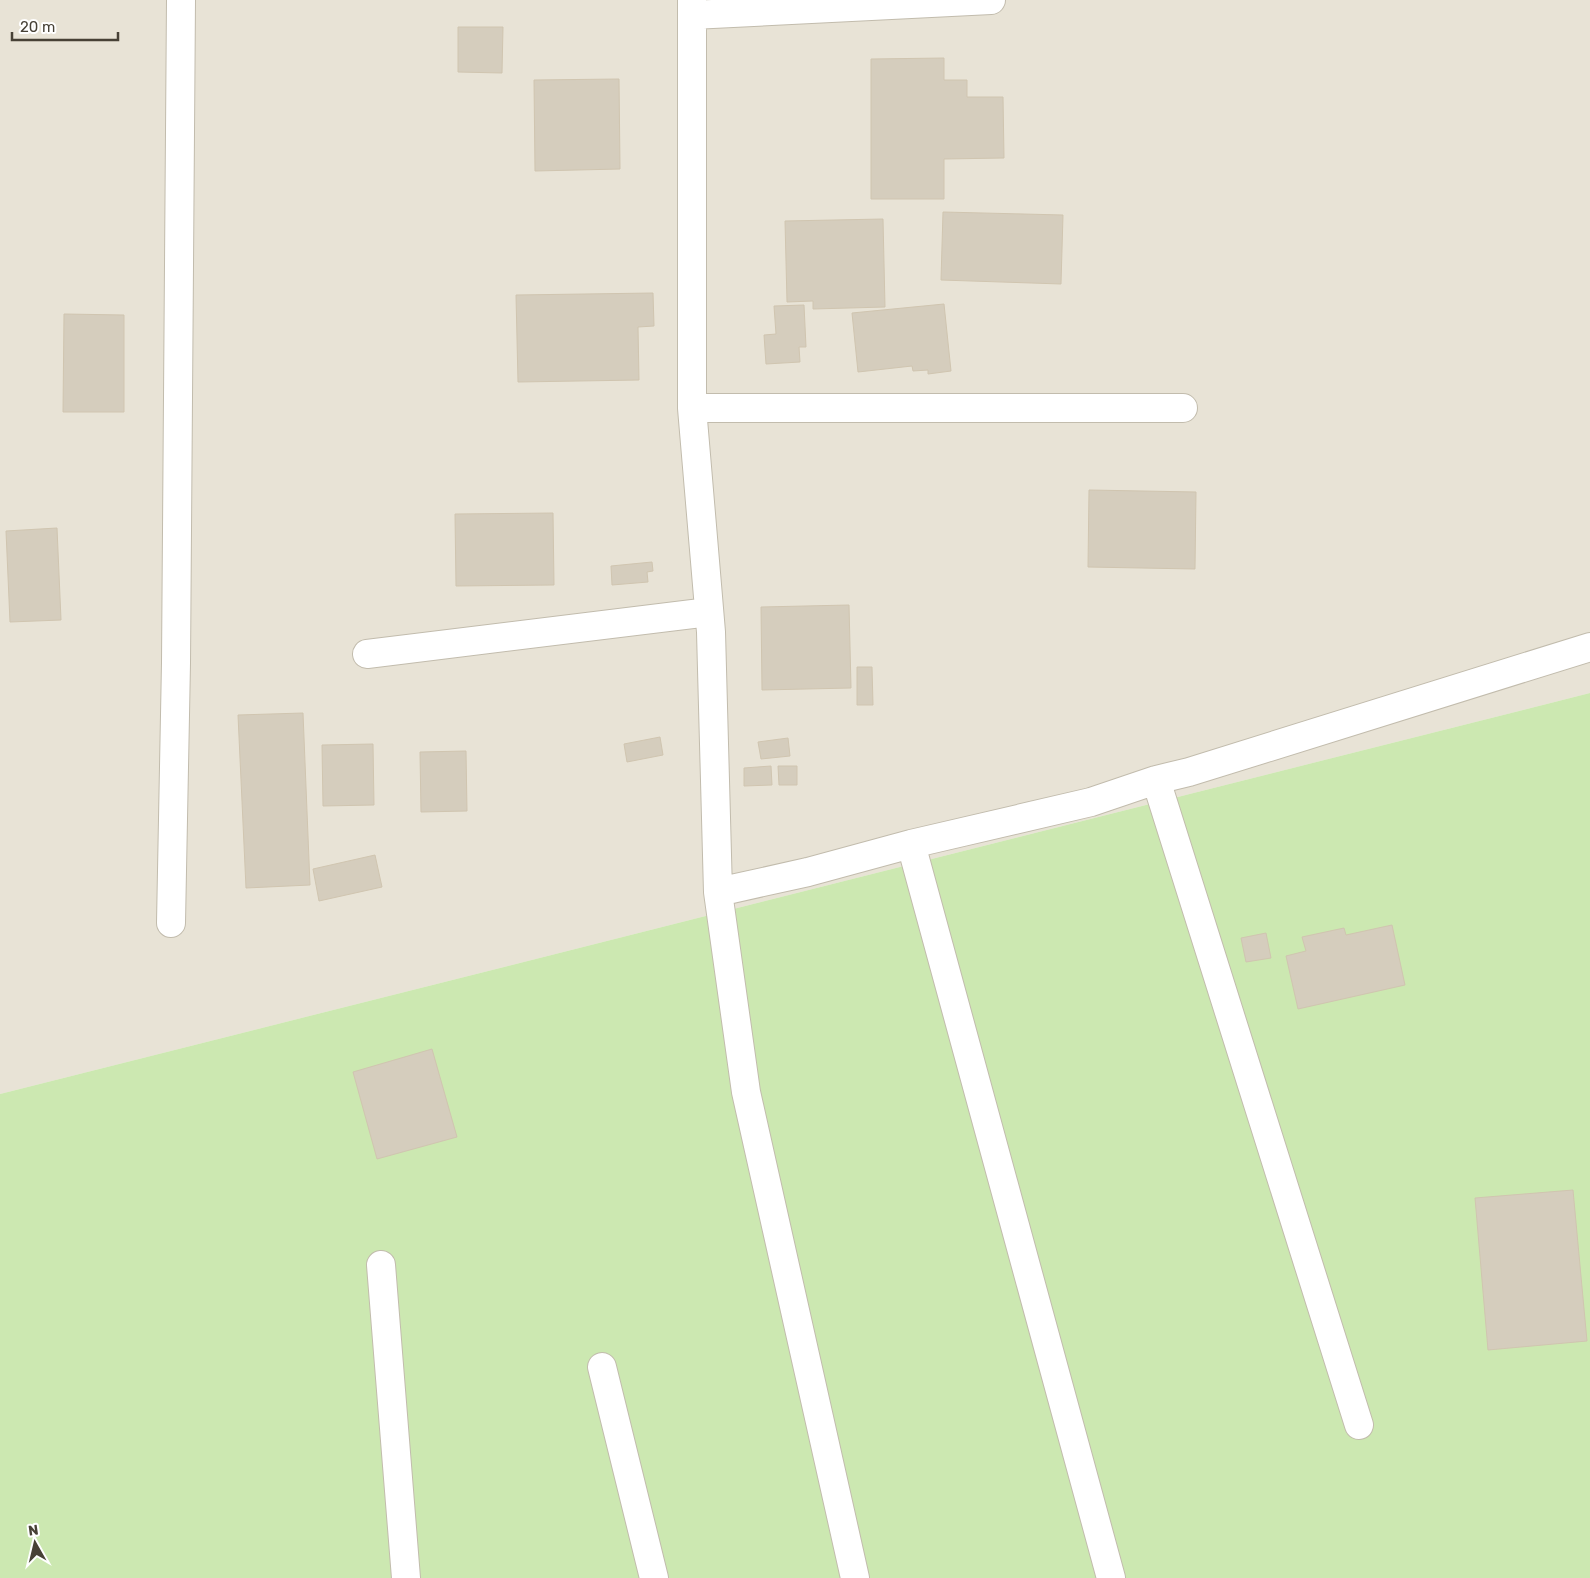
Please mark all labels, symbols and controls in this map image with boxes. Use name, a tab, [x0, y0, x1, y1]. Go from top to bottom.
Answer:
scale bar	[12, 10, 119, 42]
text: 20 m	[20, 18, 55, 36]
north arrow	[10, 1518, 60, 1568]
text: N	[27, 1522, 39, 1540]

